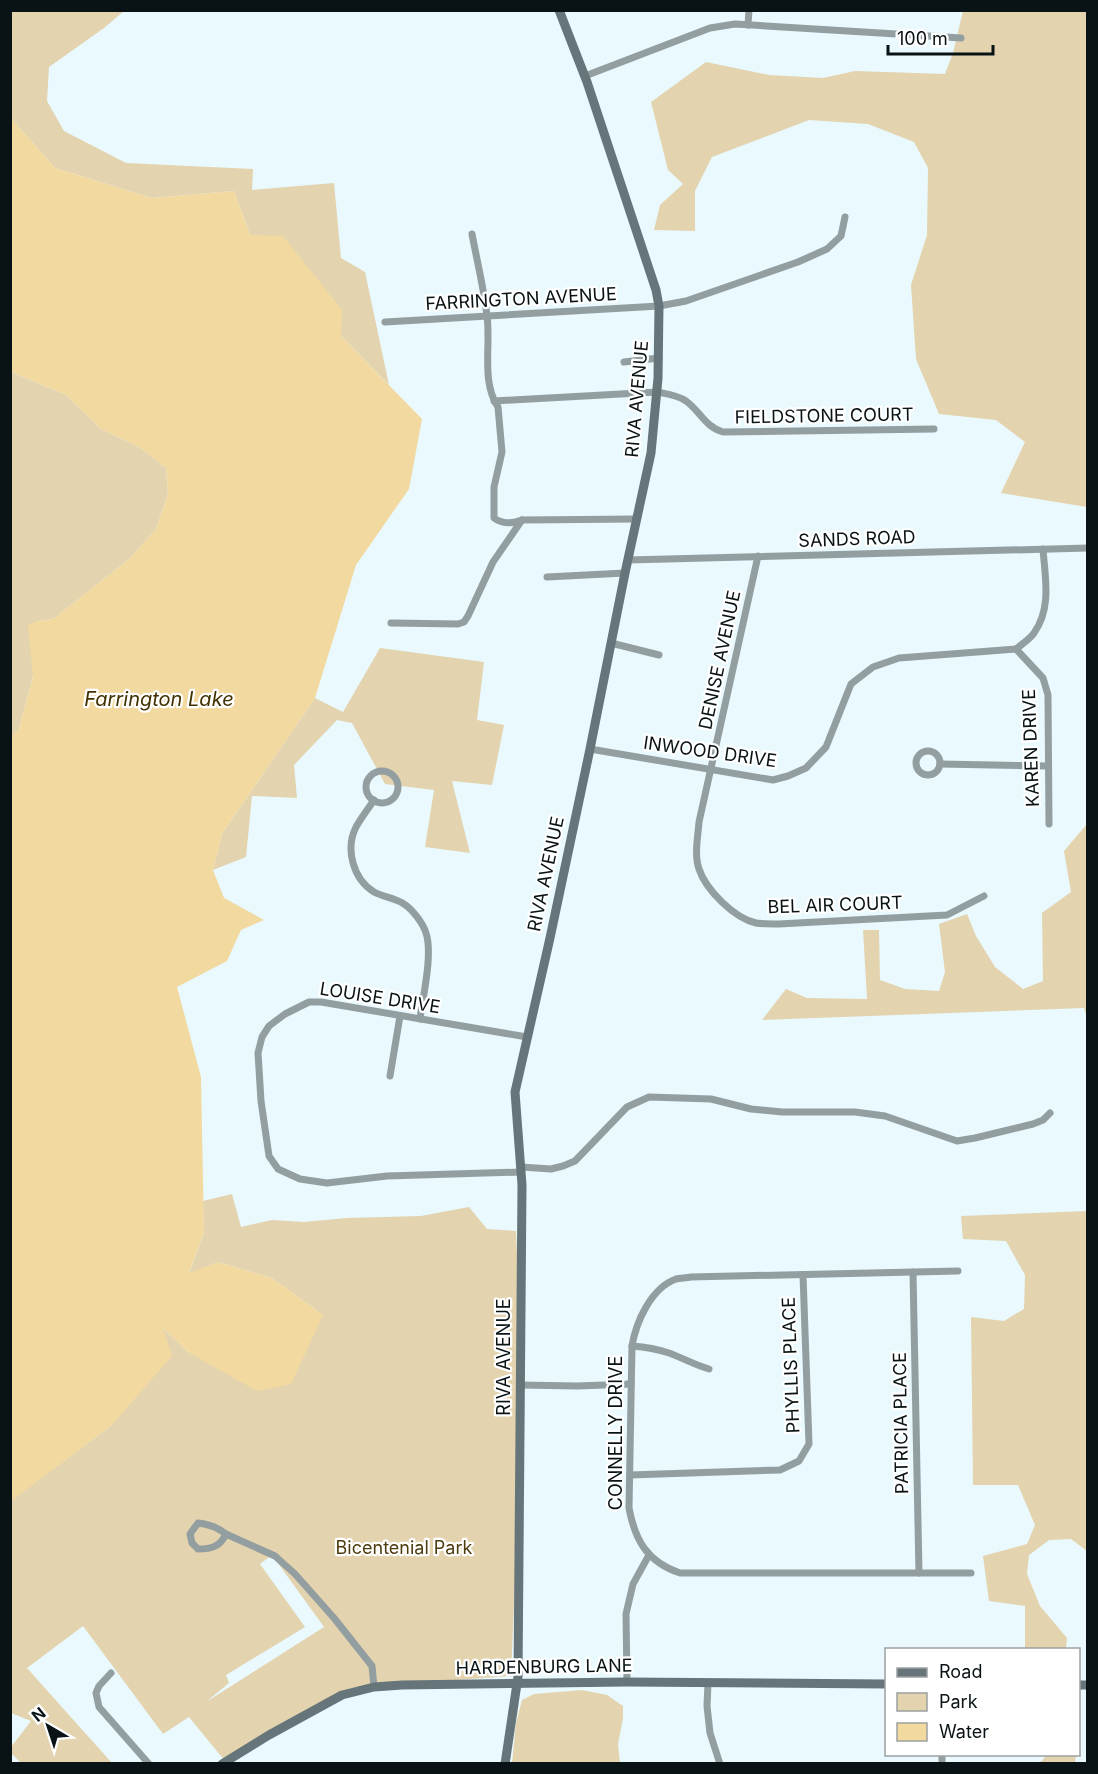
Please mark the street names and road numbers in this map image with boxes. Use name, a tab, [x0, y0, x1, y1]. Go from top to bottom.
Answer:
street label: FARRINGTON AVENUE	[425, 283, 617, 314]
street label: RIVA AVENUE	[621, 340, 652, 458]
street label: FIELDSTONE COURT	[734, 403, 914, 428]
street label: SANDS ROAD	[798, 526, 916, 551]
street label: DENISE AVENUE	[694, 588, 745, 731]
street label: KAREN DRIVE	[1018, 689, 1043, 807]
street label: INWOOD DRIVE	[642, 732, 778, 771]
street label: RIVA AVENUE	[523, 814, 568, 933]
street label: BEL AIR COURT	[767, 892, 903, 917]
street label: LOUISE DRIVE	[318, 978, 442, 1017]
street label: PHYLLIS PLACE	[778, 1297, 803, 1434]
street label: RIVA AVENUE	[493, 1298, 514, 1416]
street label: PATRICIA PLACE	[889, 1352, 912, 1494]
street label: CONNELLY DRIVE	[605, 1356, 626, 1510]
street label: HARDENBURG LANE	[455, 1654, 633, 1679]

